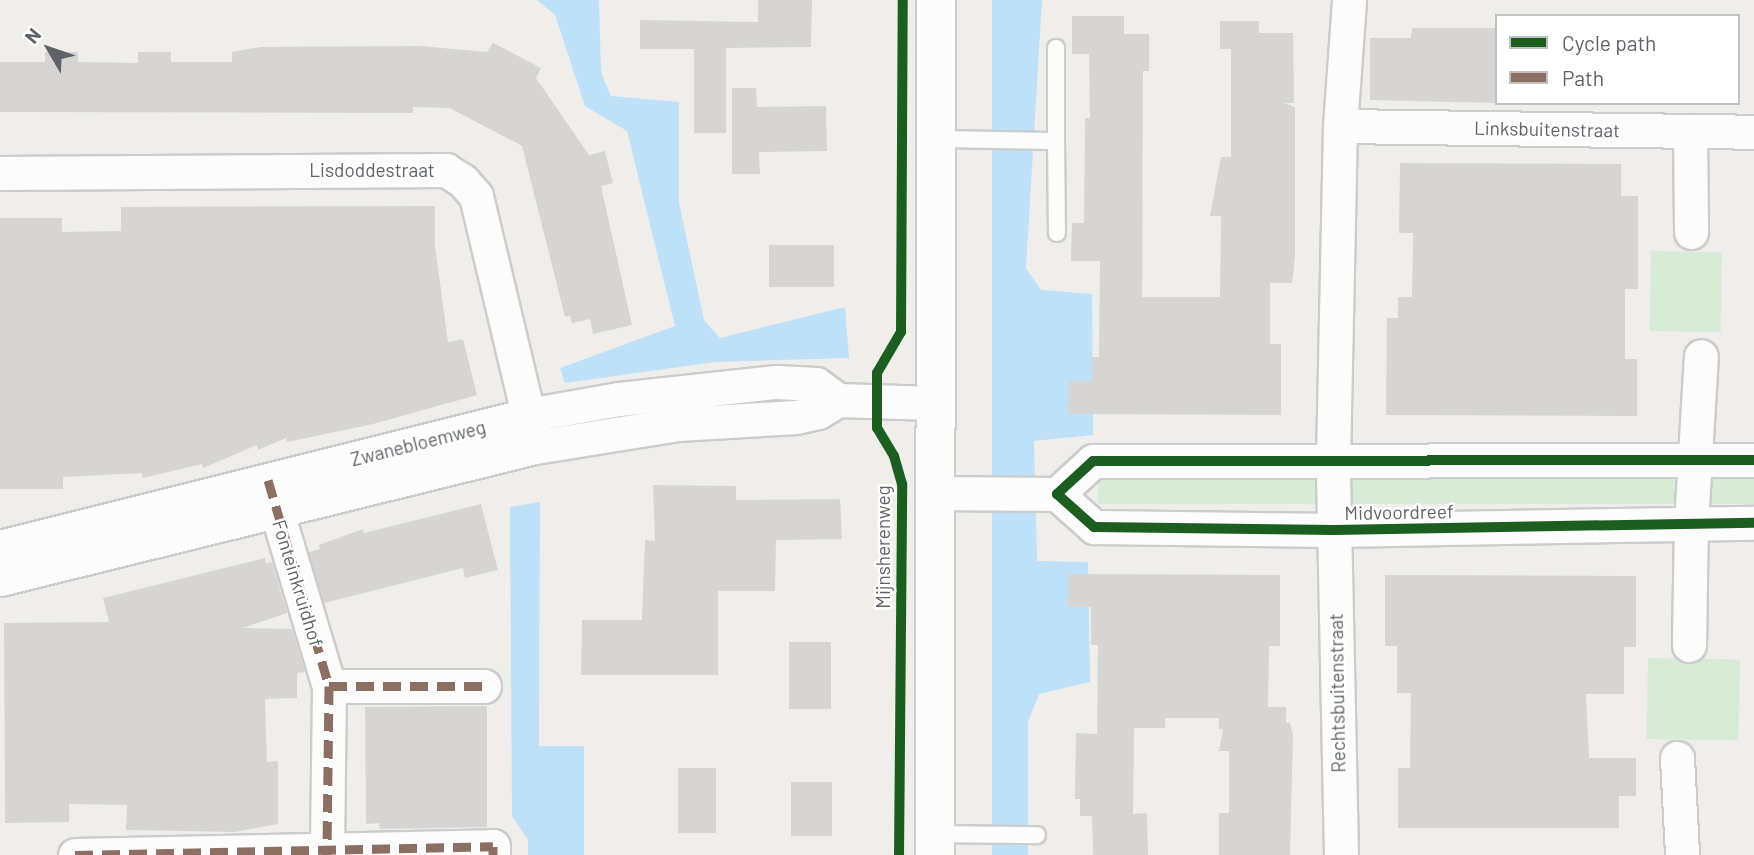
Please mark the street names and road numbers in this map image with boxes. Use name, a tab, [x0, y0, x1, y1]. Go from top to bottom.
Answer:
street label: Linksbuitenstraat	[1474, 116, 1620, 142]
street label: Lisdoddestraat	[309, 159, 435, 181]
street label: Zwanebloemweg	[348, 415, 488, 471]
street label: Mijnsherenweg	[872, 485, 894, 609]
street label: Midvoordreef	[1344, 500, 1454, 524]
street label: Fonteinkruidhof	[268, 517, 328, 649]
street label: Rechtsbuitenstraat	[1324, 613, 1350, 773]

